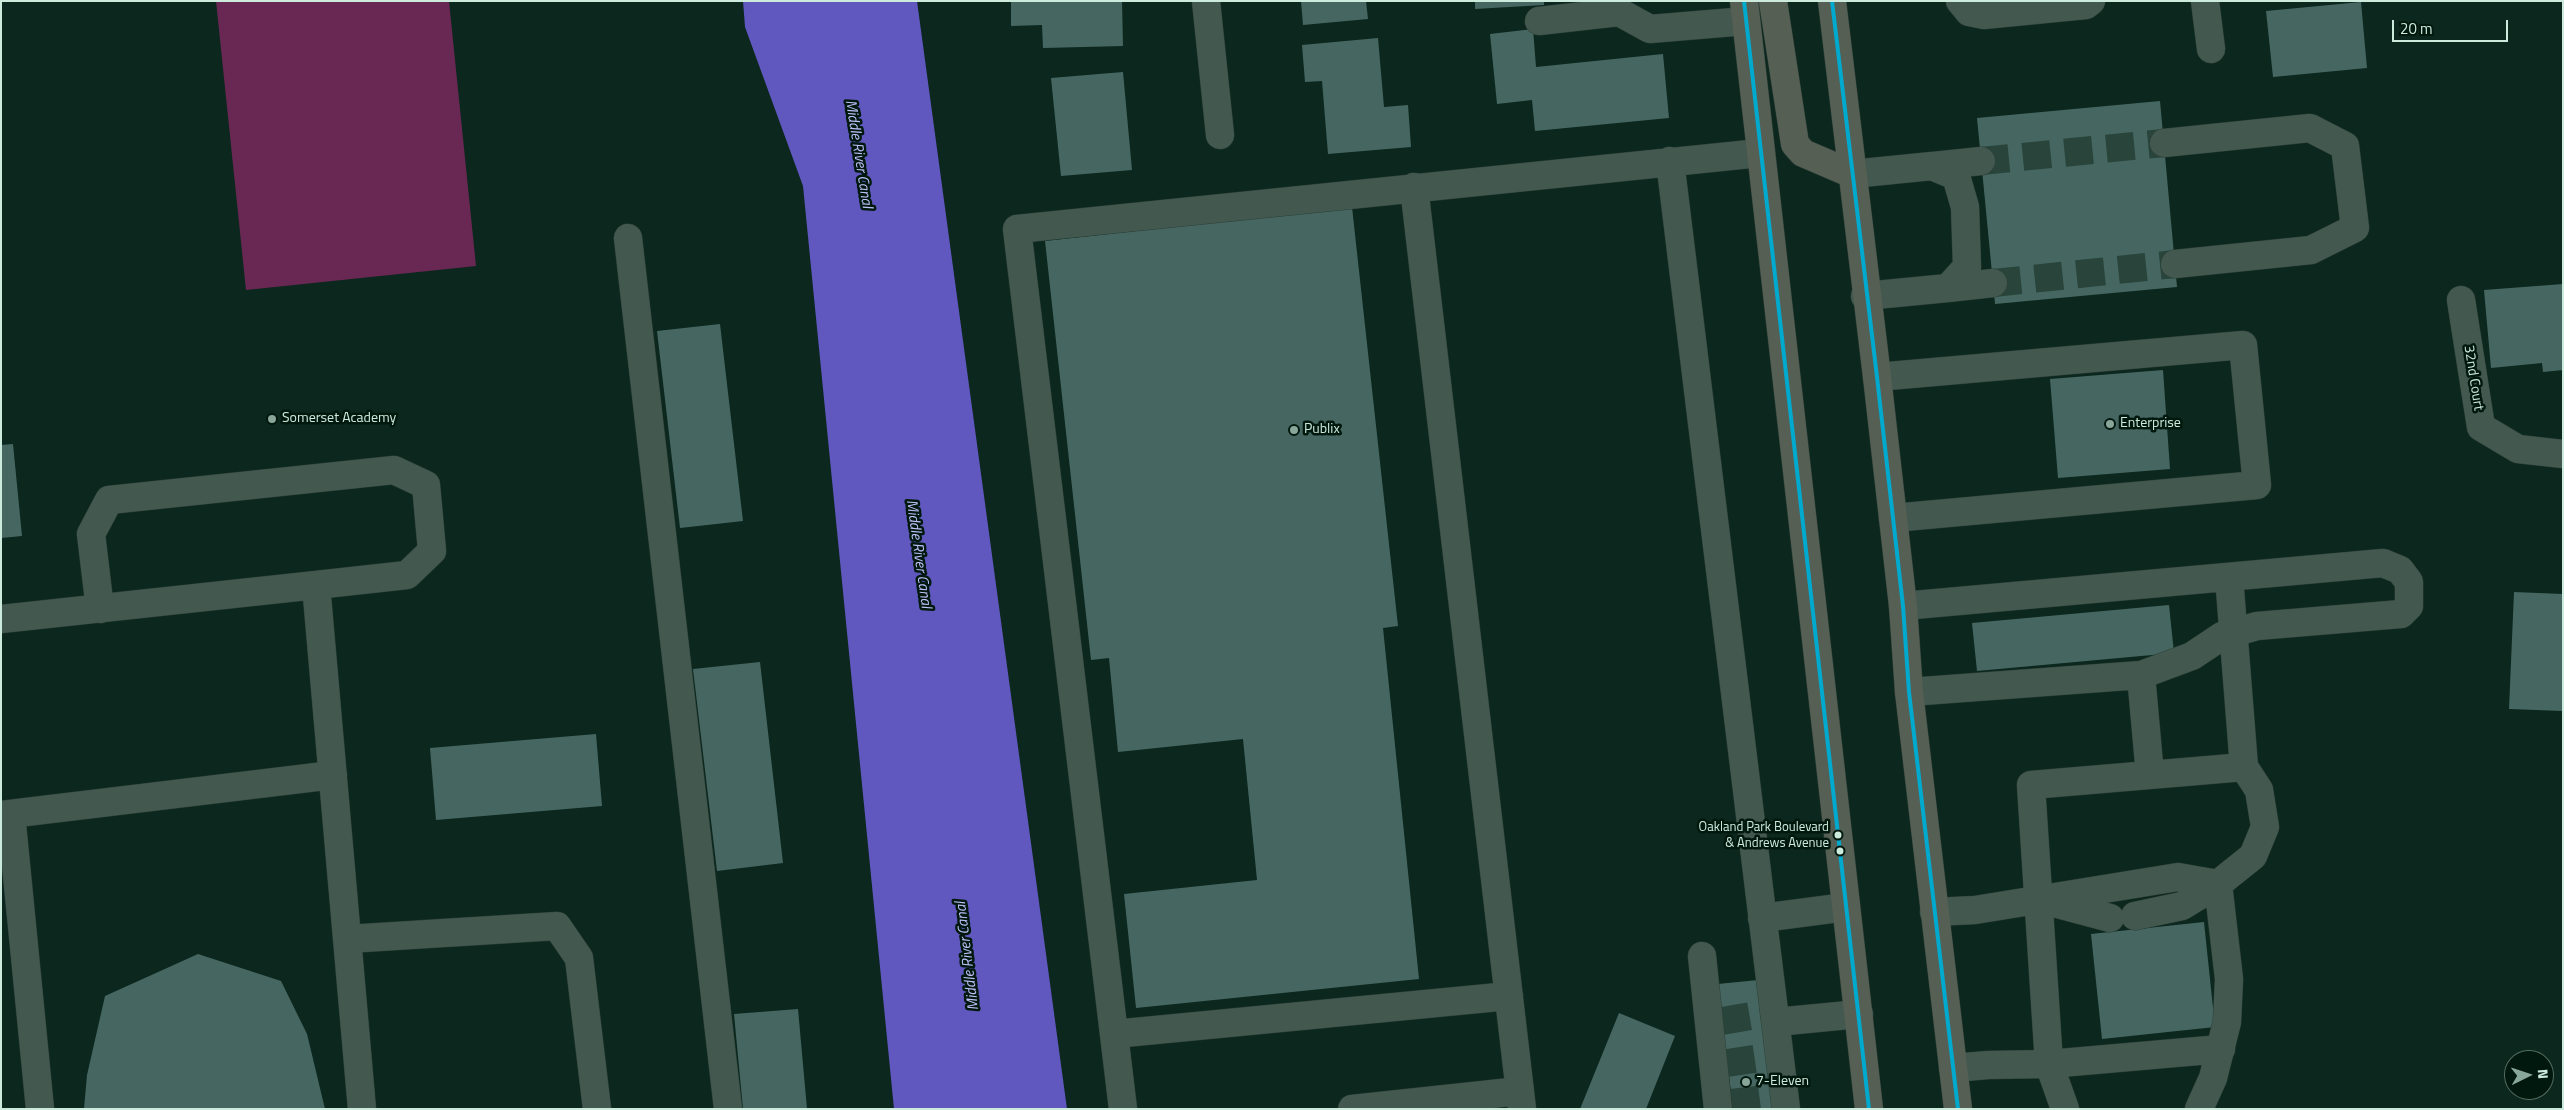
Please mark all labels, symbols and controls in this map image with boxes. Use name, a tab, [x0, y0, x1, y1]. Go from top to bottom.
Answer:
scale bar	[2394, 10, 2510, 42]
text: 20 m	[2400, 17, 2433, 40]
water label: Middle River Canal	[841, 99, 875, 209]
street label: 32nd Court	[2460, 344, 2486, 412]
place label: Somerset Academy	[282, 411, 396, 427]
marker: Somerset Academy	[266, 413, 278, 425]
place label: Enterprise	[2120, 416, 2181, 432]
marker: Enterprise	[2104, 418, 2116, 430]
place label: Publix	[1304, 422, 1340, 438]
marker: Publix	[1288, 424, 1300, 436]
water label: Middle River Canal	[901, 499, 935, 609]
place label: Oakland Park Boulevard & Andrews Avenue	[1699, 820, 1829, 851]
marker: Oakland Park Boulevard & Andrews Avenue	[1833, 830, 1843, 840]
unlabelled marker	[1835, 846, 1845, 856]
water label: Middle River Canal	[952, 901, 984, 1011]
north arrow	[2504, 1050, 2554, 1100]
text: N	[2533, 1068, 2554, 1080]
place label: 7-Eleven	[1756, 1074, 1809, 1090]
marker: 7-Eleven	[1740, 1076, 1752, 1088]

